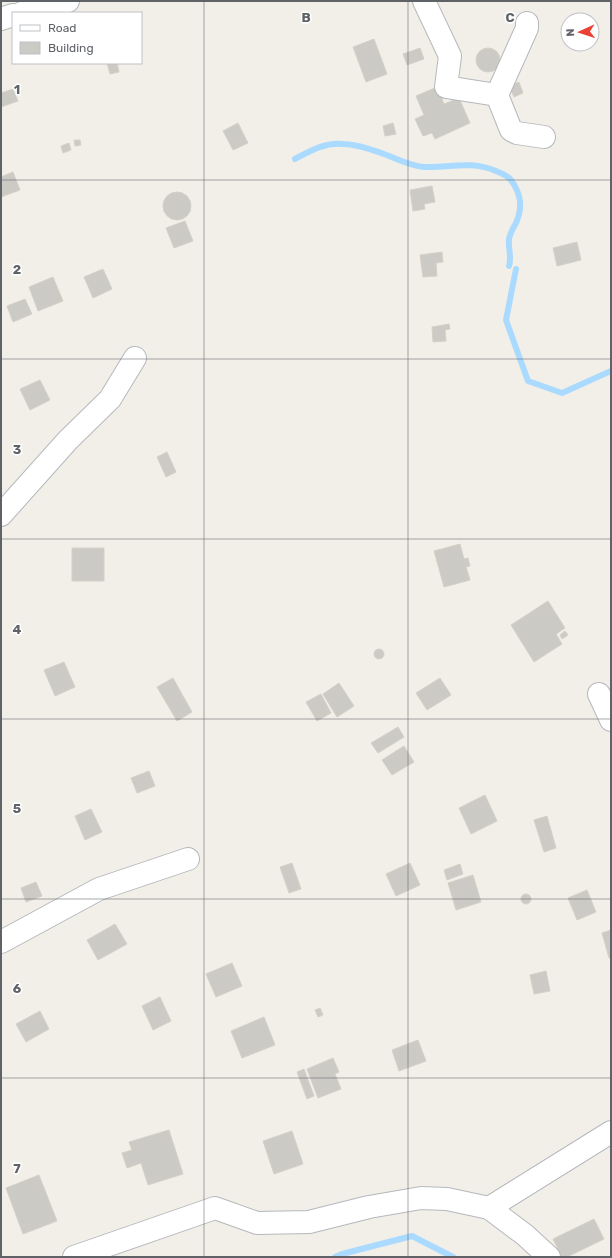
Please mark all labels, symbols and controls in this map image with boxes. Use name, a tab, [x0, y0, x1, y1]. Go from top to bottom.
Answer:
text: B	[301, 10, 311, 25]
text: C	[505, 10, 515, 25]
legend	[12, 12, 142, 64]
north arrow	[560, 12, 600, 52]
text: Road	[48, 21, 76, 35]
text: N	[564, 28, 577, 37]
text: Building	[48, 41, 94, 55]
text: 1	[14, 82, 20, 97]
text: 2	[13, 262, 21, 277]
text: 3	[13, 442, 22, 457]
text: 4	[13, 622, 22, 637]
text: 5	[13, 801, 21, 816]
text: 6	[13, 981, 22, 996]
text: 7	[13, 1161, 21, 1176]

